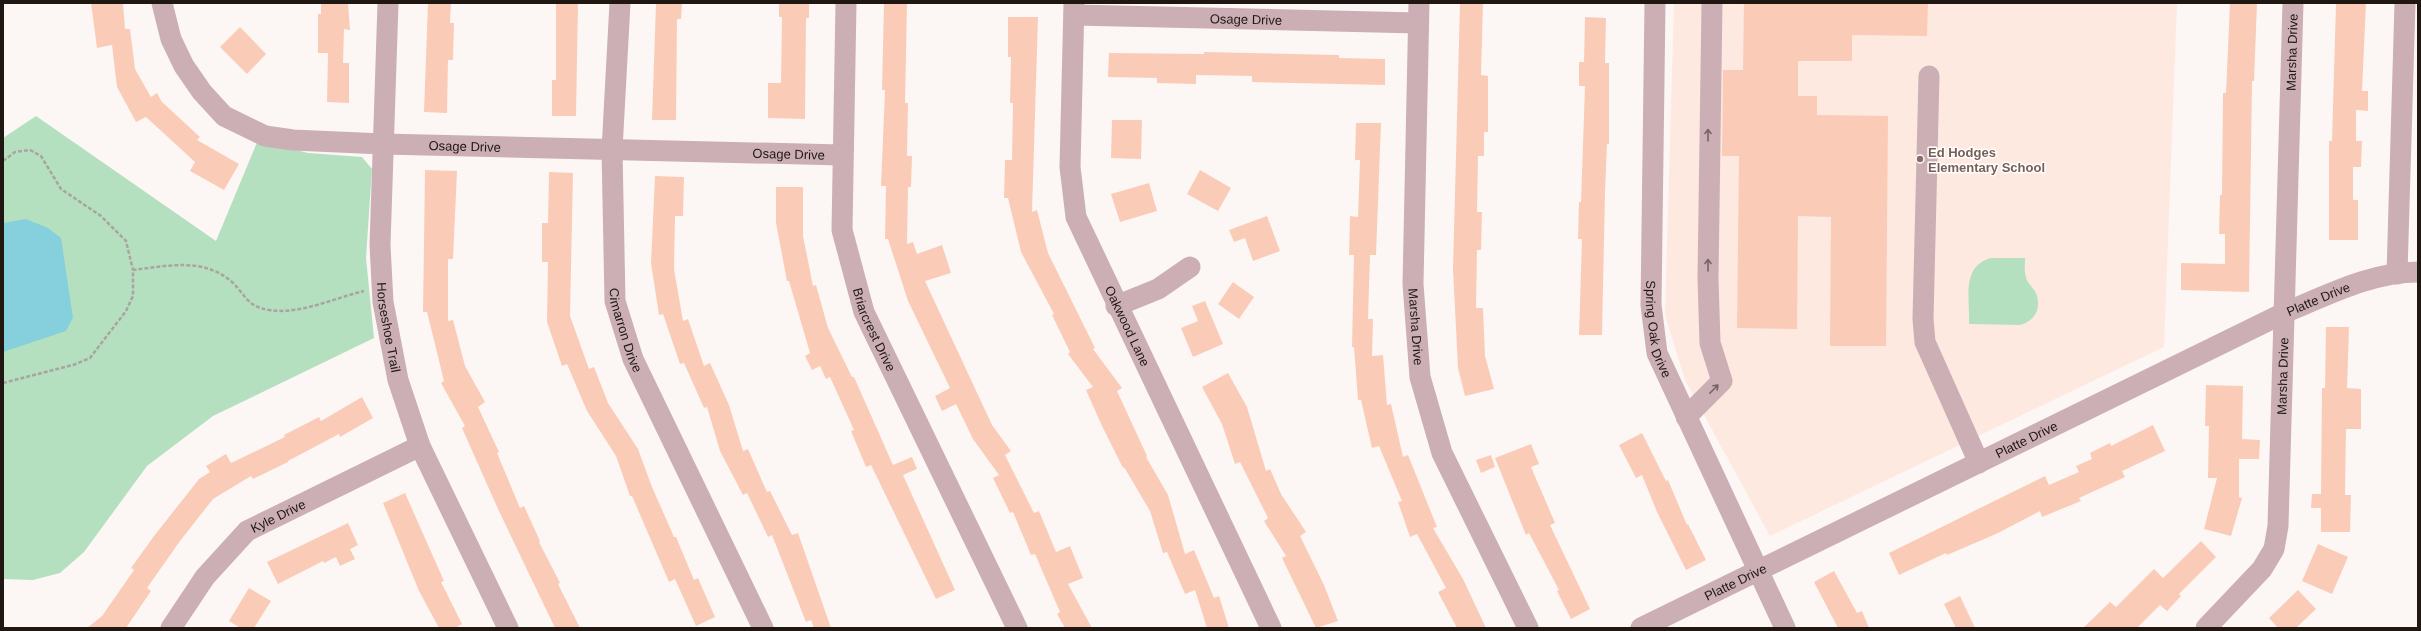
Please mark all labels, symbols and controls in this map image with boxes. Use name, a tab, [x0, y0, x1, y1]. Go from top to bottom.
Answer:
street label: Osage Drive	[1210, 11, 1282, 27]
street label: Marsha Drive	[2283, 13, 2300, 91]
one-way arrow	[1704, 129, 1712, 142]
street label: Osage Drive	[428, 138, 501, 154]
street label: Osage Drive	[752, 145, 825, 162]
place label: Ed Hodges Elementary School	[1928, 145, 2045, 175]
marker: Ed Hodges Elementary School	[1915, 154, 1925, 164]
one-way arrow	[1704, 259, 1712, 272]
street label: Platte Drive	[2284, 279, 2352, 319]
street label: Spring Oak Drive	[1643, 280, 1675, 380]
street label: Horseshoe Trail	[374, 282, 404, 374]
street label: Oakwood Lane	[1102, 283, 1153, 369]
street label: Briarcrest Drive	[850, 286, 899, 374]
street label: Cimarron Drive	[607, 288, 646, 375]
street label: Marsha Drive	[1406, 288, 1427, 366]
street label: Marsha Drive	[2274, 337, 2291, 415]
one-way arrow	[1709, 384, 1719, 394]
street label: Platte Drive	[1993, 418, 2060, 461]
street label: Kyle Drive	[248, 496, 308, 536]
street label: Platte Drive	[1702, 560, 1769, 603]

